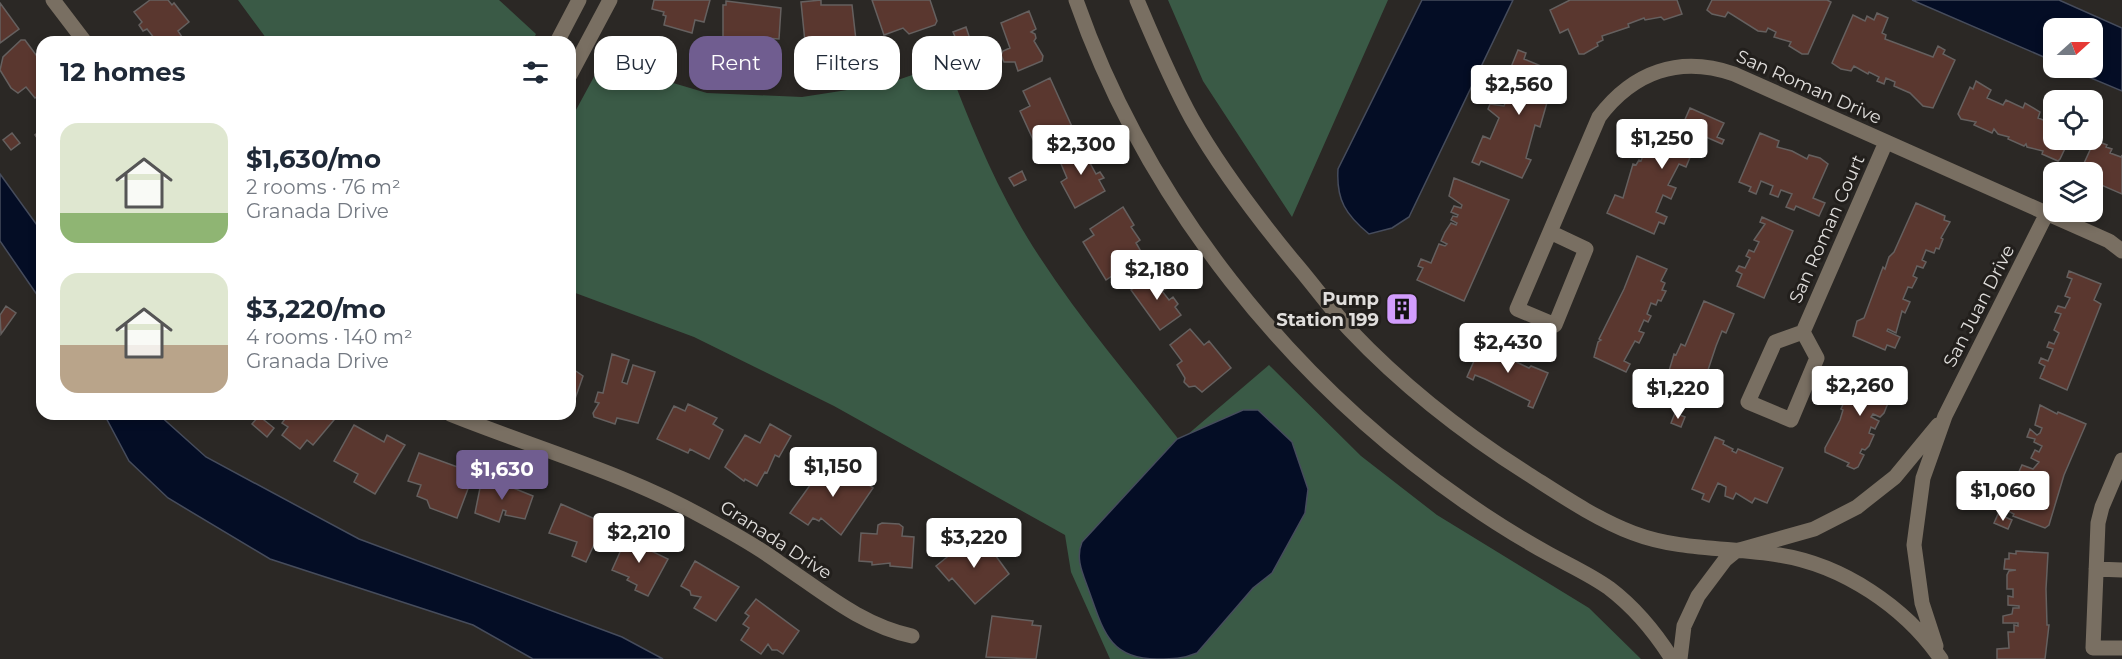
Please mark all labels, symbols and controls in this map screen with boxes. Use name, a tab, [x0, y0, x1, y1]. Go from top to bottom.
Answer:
north arrow	[2043, 18, 2103, 78]
map controls	[2043, 18, 2103, 222]
chip: Buy	[594, 36, 677, 90]
chip: Rent	[689, 36, 782, 90]
chip: Filters	[794, 36, 900, 90]
chip: New	[912, 36, 1002, 90]
street label: San Roman Drive	[1733, 45, 1885, 129]
text: 12 homes	[60, 56, 186, 88]
icon: filters	[519, 56, 552, 89]
pin: $2,560	[1470, 65, 1568, 116]
text: $2,560	[1485, 72, 1553, 96]
button: locate	[2043, 90, 2103, 150]
pin: $1,250	[1613, 119, 1711, 170]
pin: $2,300	[1032, 125, 1130, 176]
text: $1,250	[1630, 126, 1694, 150]
text: $2,300	[1046, 132, 1116, 156]
text: $1,630/mo	[246, 143, 381, 175]
icon: home	[108, 147, 180, 219]
street label: San Roman Court	[1784, 151, 1870, 307]
button: layers	[2043, 162, 2103, 222]
text: 2 rooms · 76 m²	[246, 175, 401, 199]
text: Granada Drive	[246, 199, 389, 223]
street label: San Juan Drive	[1939, 241, 2019, 371]
pin: $2,180	[1108, 250, 1206, 301]
text: $2,180	[1125, 257, 1189, 281]
place label: Pump Station 199	[1276, 288, 1379, 331]
building icon: Pump Station 199	[1384, 291, 1420, 327]
text: $3,220/mo	[246, 293, 386, 325]
icon: home	[108, 297, 180, 369]
pin: $2,430	[1459, 323, 1557, 374]
text: 4 rooms · 140 m²	[246, 325, 413, 349]
text: $2,430	[1473, 330, 1543, 354]
text: Granada Drive	[246, 349, 389, 373]
pin: $2,260	[1811, 366, 1909, 417]
pin: $1,220	[1629, 369, 1727, 420]
text: $2,260	[1826, 373, 1894, 397]
text: $1,220	[1646, 376, 1710, 400]
pin: $1,150	[784, 447, 882, 498]
pin: $1,630	[453, 450, 551, 501]
text: $1,150	[804, 454, 862, 478]
text: $1,630	[470, 457, 534, 481]
pin: $1,060	[1954, 471, 2052, 522]
text: $1,060	[1970, 478, 2036, 502]
street label: Granada Drive	[716, 496, 836, 584]
pin: $2,210	[590, 513, 688, 564]
pin: $3,220	[925, 518, 1023, 569]
text: $2,210	[607, 520, 671, 544]
text: $3,220	[940, 525, 1008, 549]

